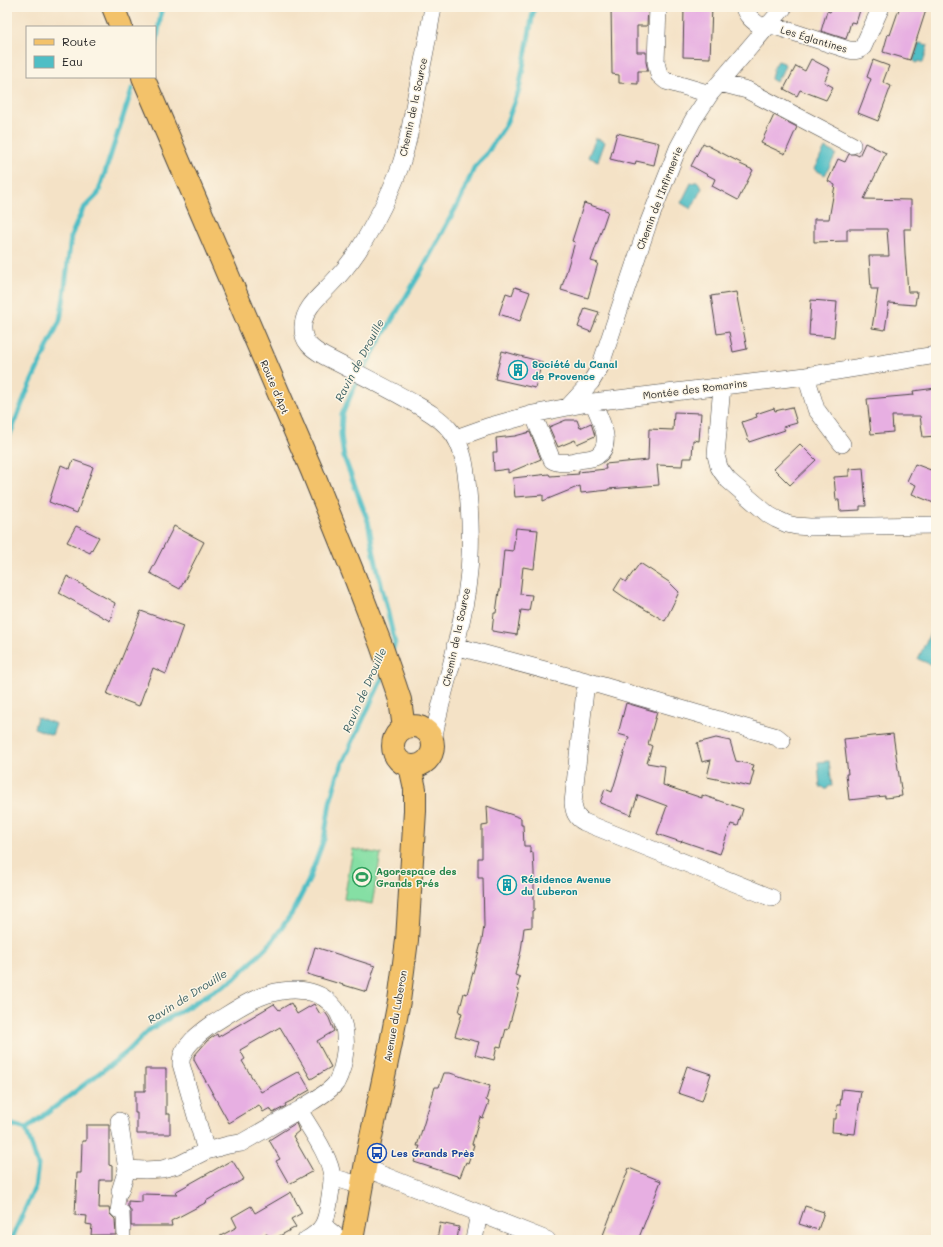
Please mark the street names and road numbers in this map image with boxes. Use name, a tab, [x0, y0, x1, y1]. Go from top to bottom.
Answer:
street label: Les Églantines	[779, 22, 849, 56]
street label: Chemin de la Source	[396, 56, 430, 158]
street label: Chemin de l'Infirmerie	[633, 144, 685, 252]
street label: Route d'Apt	[257, 358, 293, 416]
street label: Montée des Romarins	[642, 376, 748, 402]
street label: Chemin de la Source	[439, 586, 473, 688]
street label: Avenue du Luberon	[380, 969, 410, 1063]

